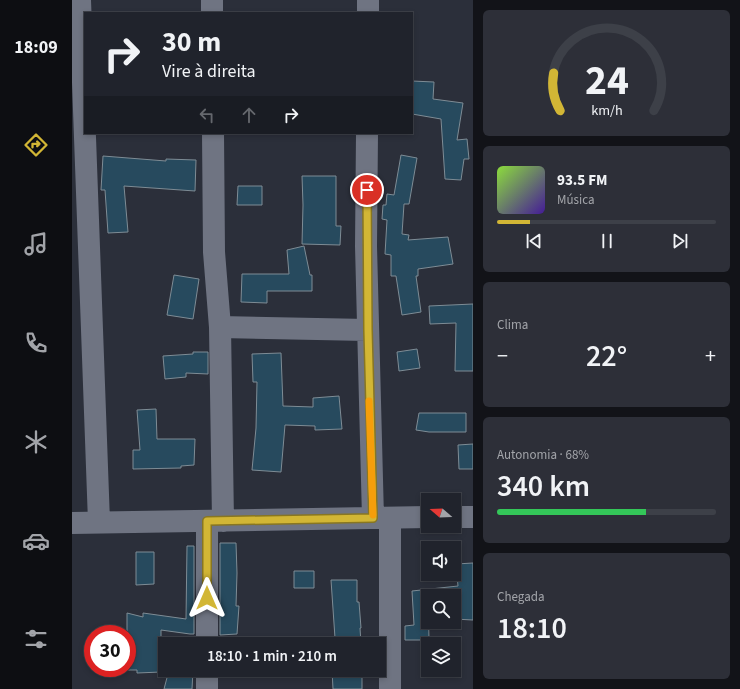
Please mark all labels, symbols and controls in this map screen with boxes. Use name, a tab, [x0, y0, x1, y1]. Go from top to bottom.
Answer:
text: 30 m	[162, 22, 221, 62]
icon: right	[96, 28, 148, 80]
text: 18:09	[14, 35, 58, 60]
text: 24	[585, 51, 628, 111]
text: Vire à direita	[162, 59, 256, 84]
text: km/h	[591, 99, 622, 120]
icon: left	[196, 104, 218, 126]
icon: ahead	[238, 104, 260, 126]
icon: right	[280, 104, 302, 126]
icon: directions	[22, 131, 50, 159]
text: 93.5 FM	[557, 170, 608, 191]
pin	[350, 173, 384, 207]
icon: arrive	[356, 179, 378, 201]
text: Música	[557, 191, 595, 209]
icon: music	[22, 230, 50, 258]
icon: previous	[523, 230, 545, 252]
icon: pause	[596, 230, 618, 252]
icon: next	[669, 230, 691, 252]
text: Clima	[497, 316, 528, 334]
icon: phone	[22, 329, 50, 357]
text: 22°	[586, 335, 627, 378]
text: −	[497, 340, 508, 372]
text: +	[705, 340, 716, 372]
icon: climate	[22, 428, 50, 456]
text: Autonomia · 68%	[497, 446, 589, 464]
text: 340 km	[497, 465, 590, 508]
north arrow	[421, 493, 461, 533]
map controls	[421, 493, 461, 677]
icon: car	[22, 527, 50, 555]
button: sound	[421, 541, 461, 581]
position arrow	[186, 577, 228, 619]
text: Chegada	[497, 588, 544, 606]
button: search	[421, 589, 461, 629]
text: 18:10	[497, 607, 567, 650]
icon: filters	[22, 625, 50, 653]
speed limit sign: 30	[84, 625, 136, 677]
button: layers	[421, 637, 461, 677]
text: 18:10 · 1 min · 210 m	[207, 646, 337, 667]

